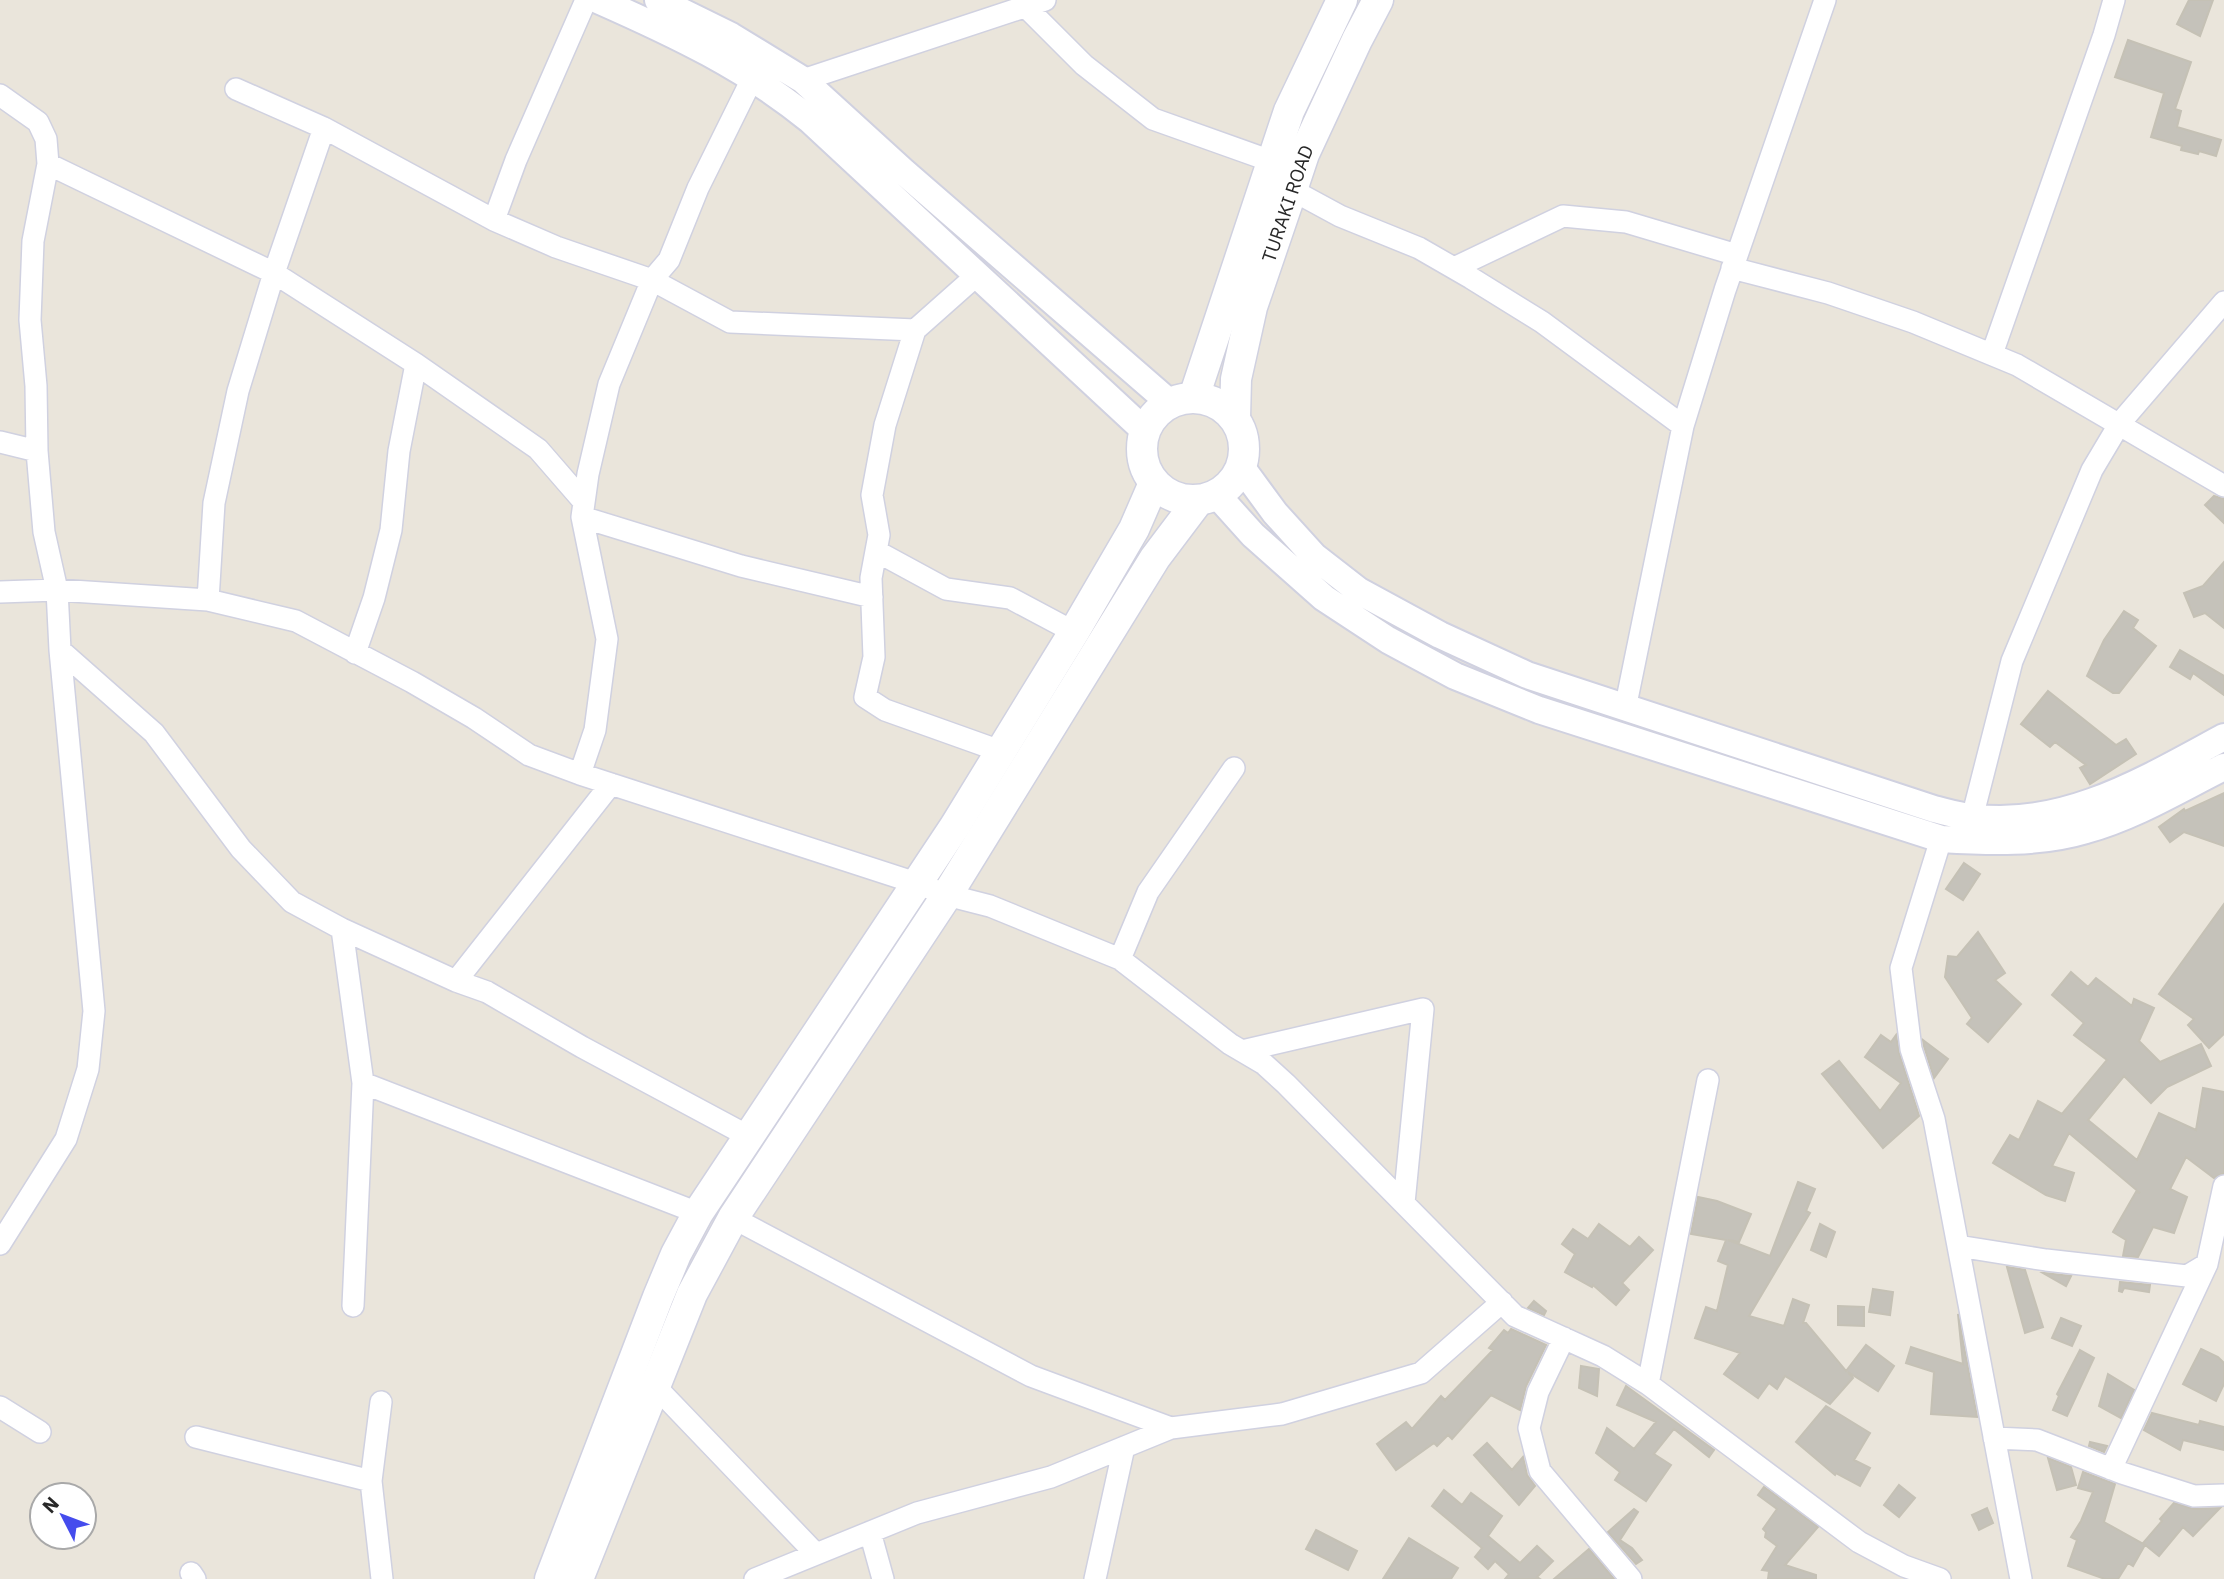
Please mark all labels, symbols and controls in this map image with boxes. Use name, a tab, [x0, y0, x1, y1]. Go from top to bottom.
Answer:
street label: TURAKI ROAD	[1256, 141, 1319, 265]
north arrow	[28, 1481, 98, 1551]
text: N	[37, 1491, 64, 1518]

